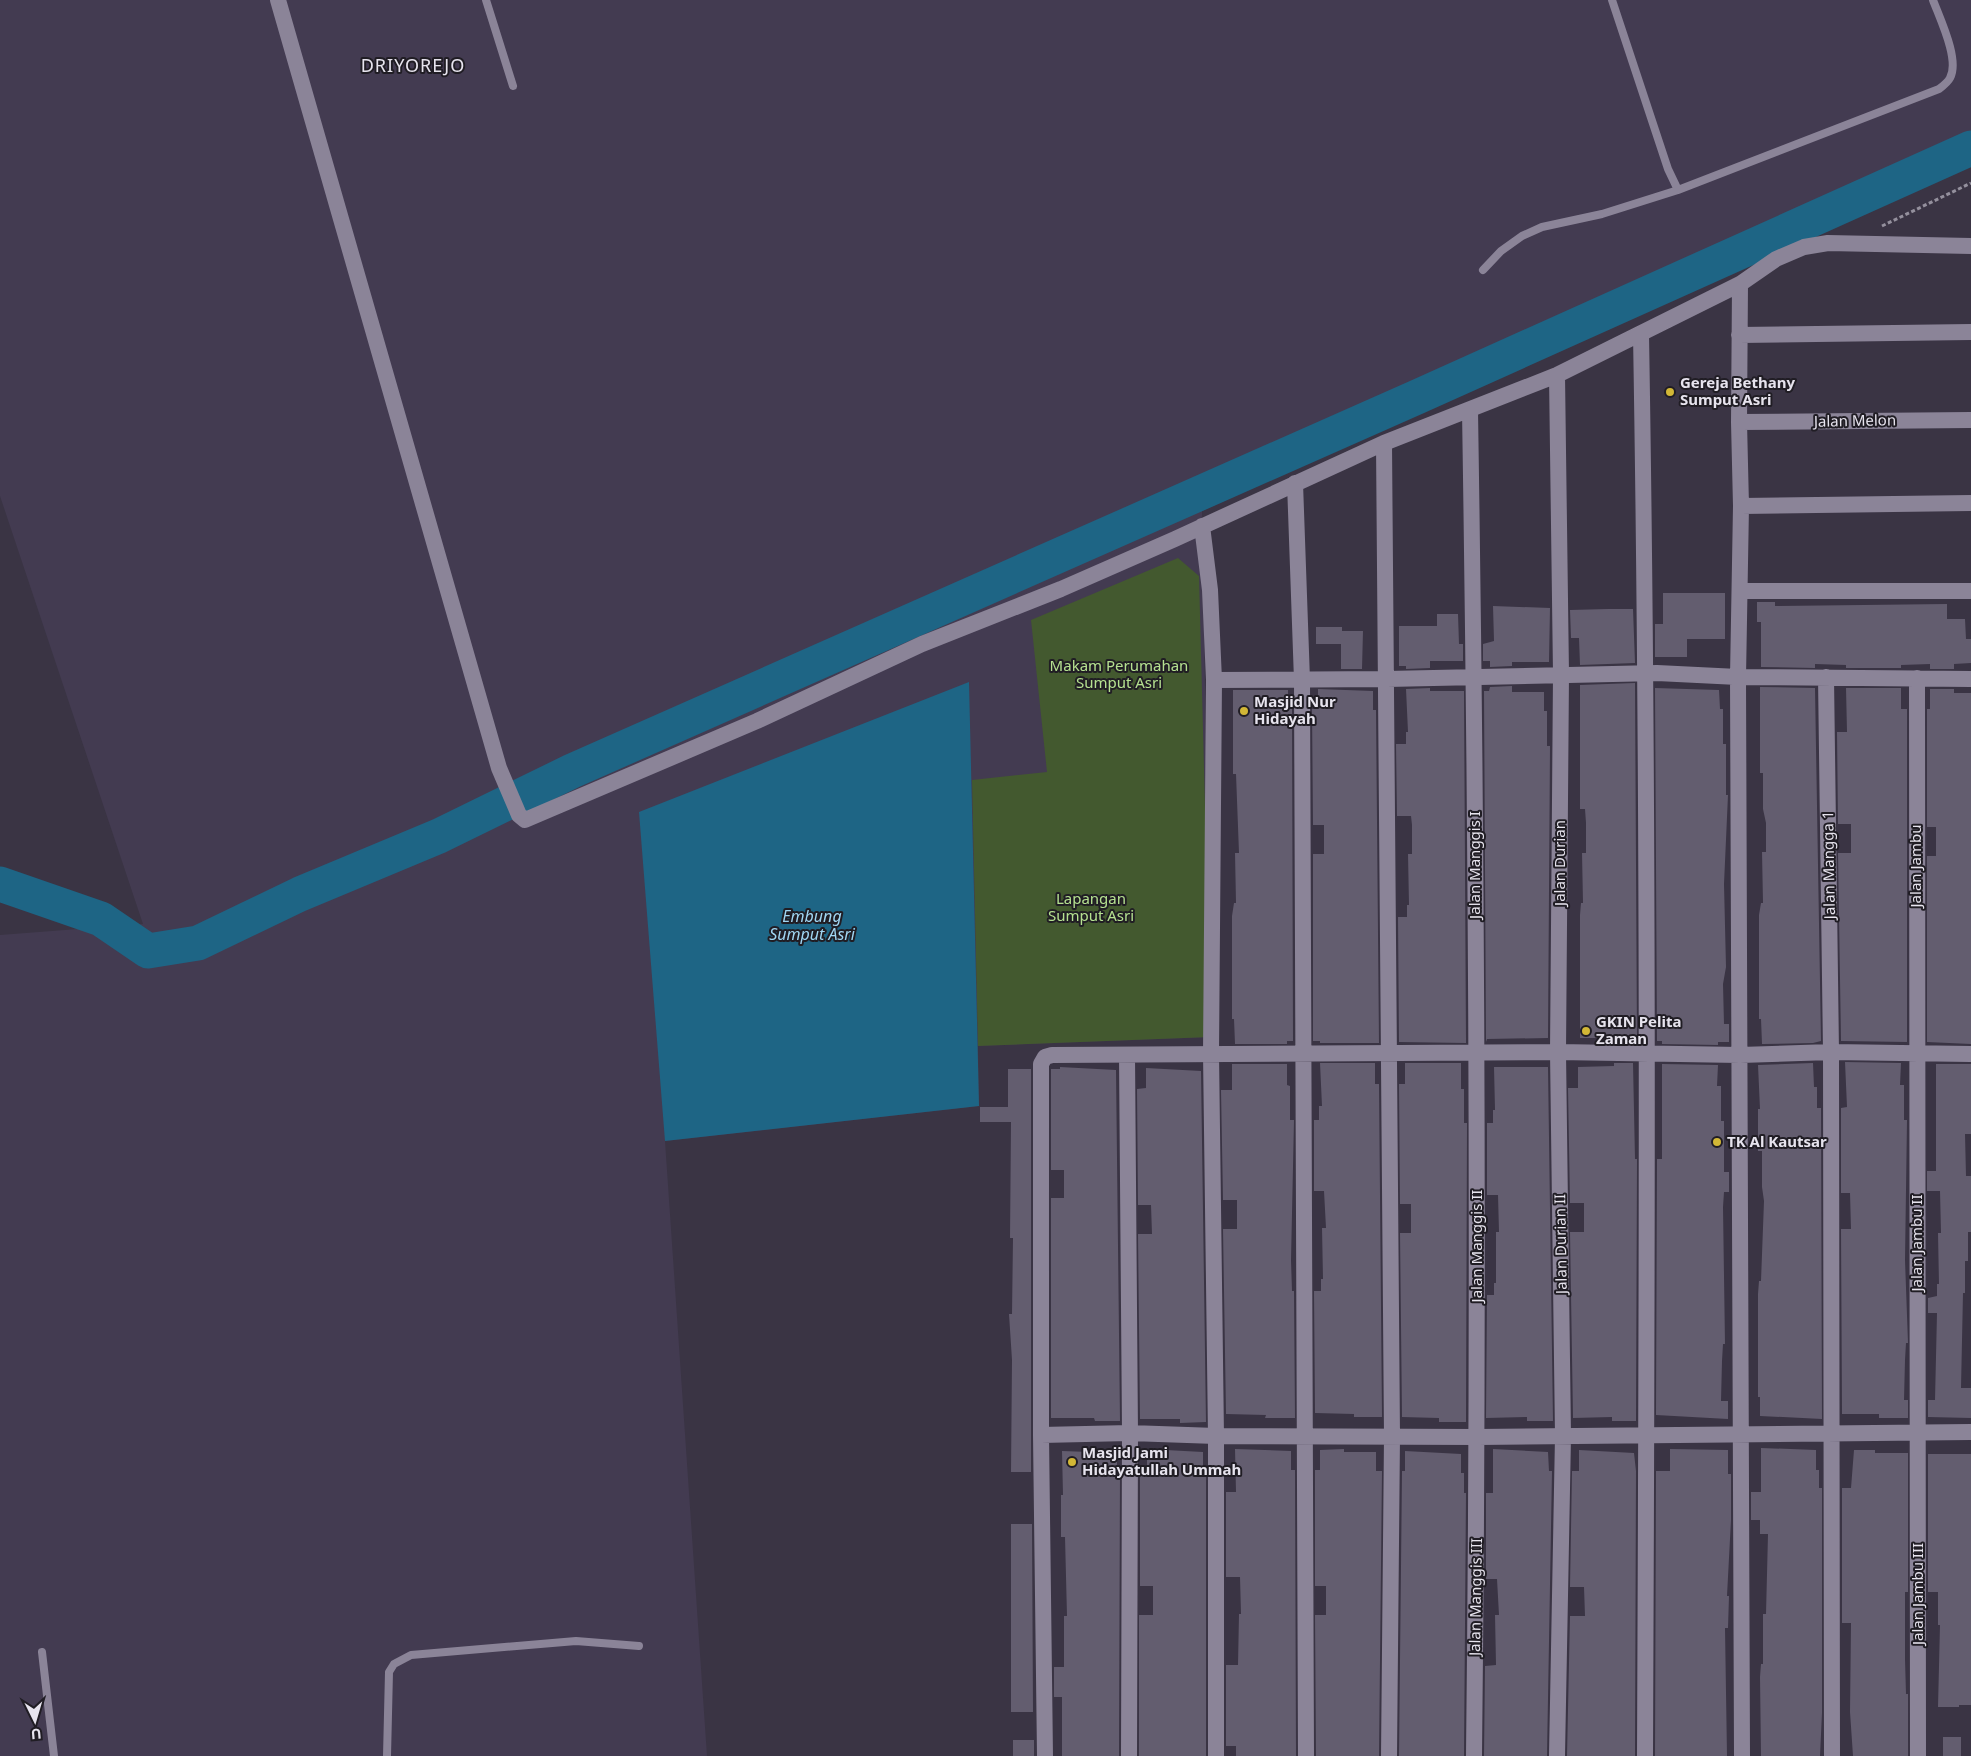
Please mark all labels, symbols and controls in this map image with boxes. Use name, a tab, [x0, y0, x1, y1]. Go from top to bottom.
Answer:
district label: DRIYOREJO	[361, 53, 465, 77]
place label: Gereja Bethany Sumput Asri	[1680, 372, 1795, 409]
marker: Gereja Bethany Sumput Asri	[1664, 386, 1676, 398]
street label: Jalan Melon	[1812, 409, 1896, 431]
park label: Makam Perumahan Sumput Asri	[1050, 655, 1188, 692]
place label: Masjid Nur Hidayah	[1254, 691, 1336, 728]
marker: Masjid Nur Hidayah	[1238, 705, 1250, 717]
street label: Jalan Manggis I	[1464, 811, 1484, 921]
street label: Jalan Mangga 1	[1817, 811, 1839, 921]
street label: Jalan Durian	[1549, 820, 1569, 908]
street label: Jalan Jambu	[1905, 825, 1925, 910]
park label: Lapangan Sumput Asri	[1048, 888, 1134, 925]
water label: Embung Sumput Asri	[769, 905, 856, 945]
place label: GKIN Pelita Zaman	[1596, 1011, 1681, 1048]
marker: GKIN Pelita Zaman	[1580, 1025, 1592, 1037]
place label: TK Al Kautsar	[1727, 1131, 1827, 1151]
marker: TK Al Kautsar	[1711, 1136, 1723, 1148]
street label: Jalan Manggis II	[1466, 1190, 1486, 1304]
street label: Jalan Durian II	[1549, 1194, 1571, 1296]
street label: Jalan Jambu II	[1906, 1194, 1926, 1294]
place label: Masjid Jami Hidayatullah Ummah	[1082, 1442, 1241, 1479]
marker: Masjid Jami Hidayatullah Ummah	[1066, 1456, 1078, 1468]
street label: Jalan Manggis III	[1464, 1538, 1486, 1658]
street label: Jalan Jambu III	[1907, 1543, 1927, 1647]
north arrow	[10, 1696, 60, 1746]
text: U	[30, 1725, 42, 1744]

